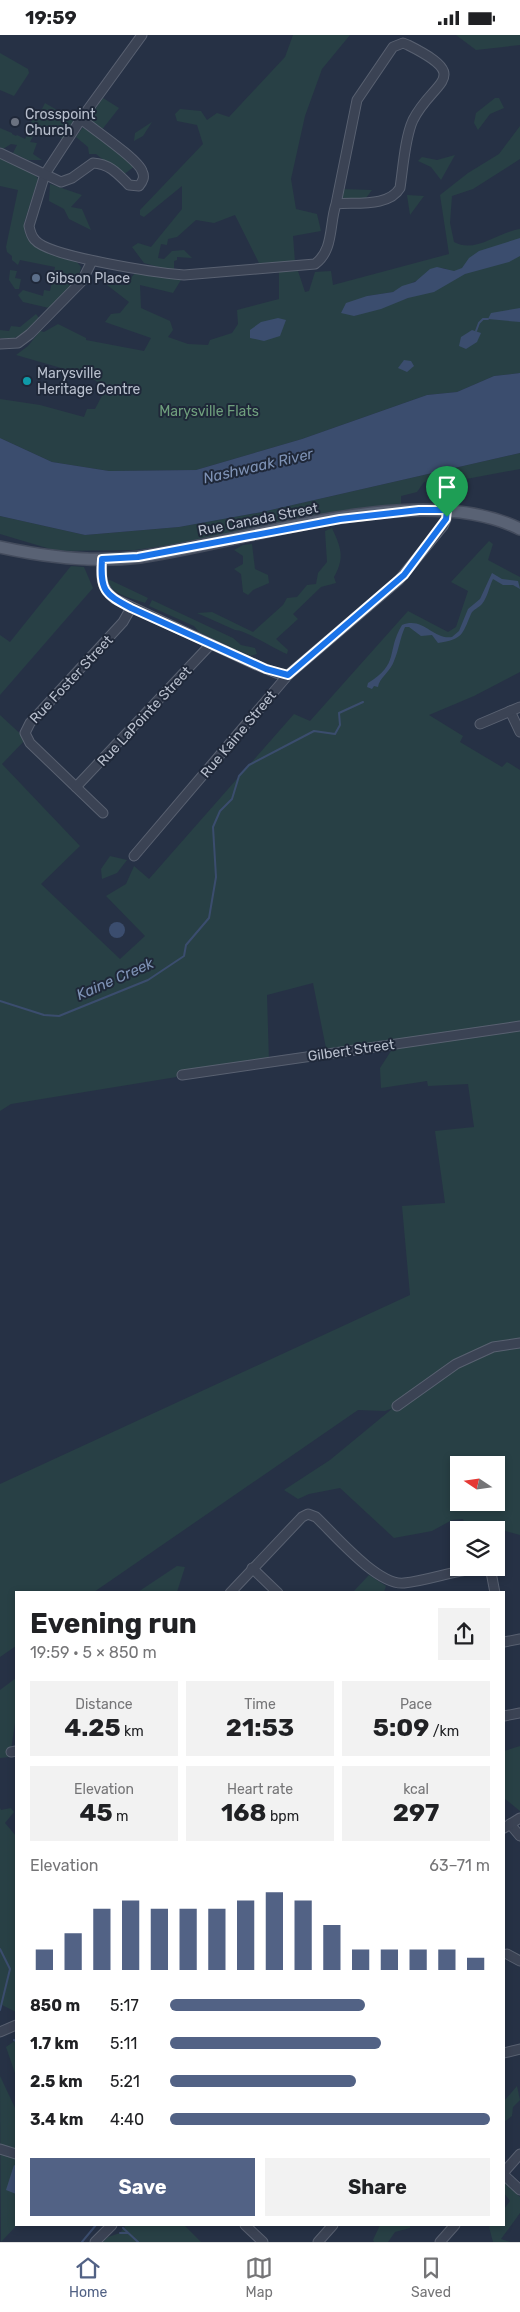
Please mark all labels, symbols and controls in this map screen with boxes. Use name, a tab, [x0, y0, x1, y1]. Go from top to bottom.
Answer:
text: 19:59	[25, 6, 77, 29]
place label: Crosspoint Church	[25, 106, 96, 139]
marker: Crosspoint Church	[9, 116, 21, 128]
place label: Gibson Place	[46, 270, 130, 287]
marker: Gibson Place	[30, 272, 42, 284]
place label: Marysville Heritage Centre	[37, 365, 141, 398]
marker: Marysville Heritage Centre	[21, 375, 33, 387]
park label: Marysville Flats	[159, 403, 259, 420]
water label: Nashwaak River	[201, 444, 316, 487]
pin	[426, 466, 468, 517]
icon: arrive	[433, 473, 461, 501]
street label: Rue Canada Street	[197, 499, 320, 539]
street label: Rue Foster Street	[26, 631, 117, 727]
street label: Rue LaPointe Street	[94, 662, 195, 770]
street label: Rue Kaine Street	[197, 687, 280, 781]
water label: Kaine Creek	[74, 954, 157, 1004]
street label: Gilbert Street	[307, 1036, 396, 1065]
north arrow	[450, 1456, 505, 1511]
map controls	[450, 1456, 505, 1576]
button: layers	[450, 1521, 505, 1576]
text: Evening run	[30, 1607, 197, 1640]
button: share	[438, 1608, 490, 1660]
text: 19:59 · 5 × 850 m	[30, 1643, 157, 1662]
text: Distance	[75, 1696, 133, 1713]
text: Time	[244, 1696, 276, 1713]
text: Pace	[400, 1696, 432, 1713]
text: 4.25	[64, 1713, 121, 1742]
text: 21:53	[226, 1713, 294, 1742]
text: 5:09	[373, 1713, 429, 1742]
text: km	[121, 1723, 144, 1740]
text: /km	[429, 1723, 459, 1740]
text: Elevation	[74, 1781, 134, 1798]
text: Heart rate	[227, 1781, 293, 1798]
text: kcal	[403, 1781, 429, 1798]
text: 45	[79, 1798, 113, 1827]
text: 168	[221, 1798, 267, 1827]
text: 297	[393, 1798, 439, 1827]
text: m	[113, 1808, 129, 1825]
text: bpm	[267, 1808, 299, 1825]
text: Elevation	[30, 1856, 99, 1875]
text: 63–71 m	[429, 1856, 490, 1875]
text: 850 m	[30, 1996, 80, 2015]
text: 5:17	[110, 1996, 139, 2015]
text: 1.7 km	[30, 2034, 79, 2053]
text: 5:11	[110, 2034, 137, 2053]
text: 2.5 km	[30, 2072, 83, 2091]
text: 5:21	[110, 2072, 140, 2091]
text: 3.4 km	[30, 2110, 83, 2129]
text: 4:40	[110, 2110, 144, 2129]
button: Save	[30, 2158, 255, 2216]
button: Share	[265, 2158, 490, 2216]
tab: Home	[69, 2254, 107, 2301]
tab: Map	[245, 2254, 273, 2301]
tab: Saved	[411, 2254, 451, 2301]

